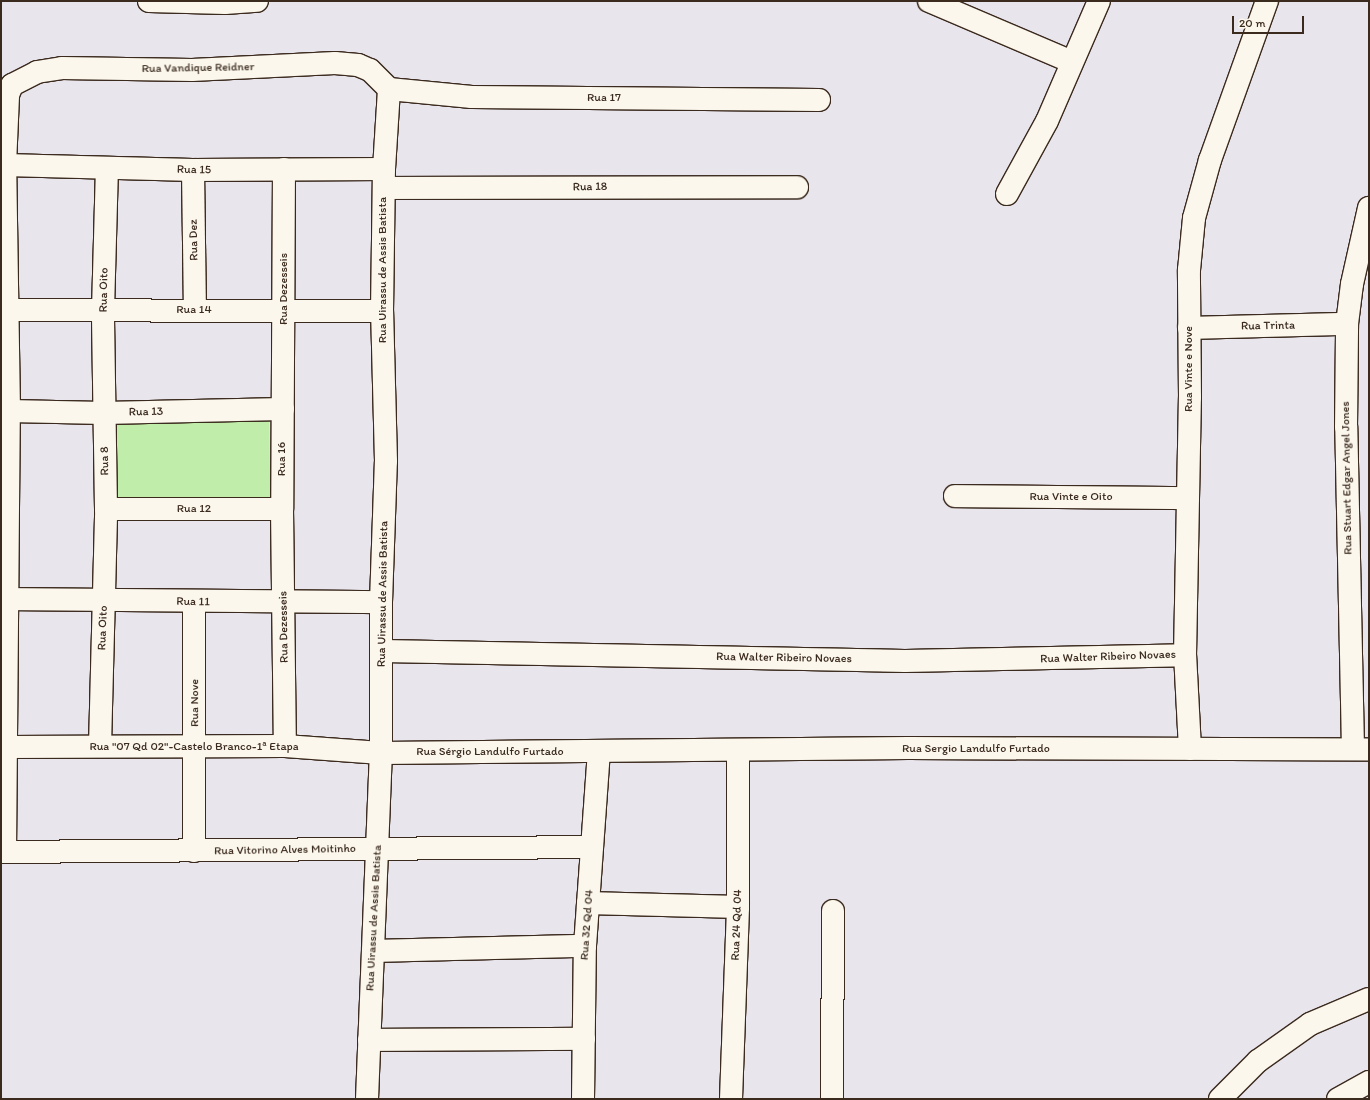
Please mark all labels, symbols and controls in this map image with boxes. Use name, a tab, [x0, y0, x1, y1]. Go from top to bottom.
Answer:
scale bar	[1234, 8, 1306, 34]
text: 20 m	[1239, 16, 1266, 30]
street label: Rua Vandique Reidner	[142, 60, 254, 76]
street label: Rua 17	[587, 91, 621, 105]
street label: Rua 15	[177, 163, 211, 177]
street label: Rua 18	[573, 179, 607, 195]
street label: Rua Uirassu de Assis Batista	[376, 197, 390, 343]
street label: Rua Dez	[186, 219, 202, 261]
street label: Rua Dezesseis	[277, 253, 291, 325]
street label: Rua Oito	[96, 267, 112, 313]
street label: Rua 14	[176, 303, 212, 317]
street label: Rua Trinta	[1241, 318, 1295, 334]
street label: Rua Vinte e Nove	[1182, 326, 1196, 412]
street label: Rua Stuart Edgar Angel Jones	[1338, 401, 1356, 555]
street label: Rua 13	[129, 404, 163, 420]
street label: Rua 16	[275, 442, 289, 476]
street label: Rua 8	[98, 446, 112, 476]
street label: Rua Vinte e Oito	[1029, 490, 1113, 504]
street label: Rua 12	[177, 502, 211, 516]
street label: Rua Uirassu de Assis Batista	[375, 521, 391, 667]
street label: Rua Dezesseis	[276, 591, 292, 663]
street label: Rua 11	[176, 595, 210, 609]
street label: Rua Oito	[95, 605, 111, 651]
street label: Rua Walter Ribeiro Novaes	[1040, 647, 1176, 667]
street label: Rua Walter Ribeiro Novaes	[716, 650, 852, 666]
street label: Rua Nove	[188, 679, 202, 727]
street label: Rua "07 Qd 02"-Castelo Branco-1ª Etapa	[89, 740, 299, 754]
street label: Rua Sergio Landulfo Furtado	[903, 742, 1049, 756]
street label: Rua Sérgio Landulfo Furtado	[417, 745, 563, 759]
street label: Rua Vitorino Alves Moitinho	[214, 842, 356, 858]
street label: Rua Uirassu de Assis Batista	[363, 845, 385, 991]
street label: Rua 32 Qd 04	[577, 889, 597, 961]
street label: Rua 24 Qd 04	[729, 889, 745, 961]

